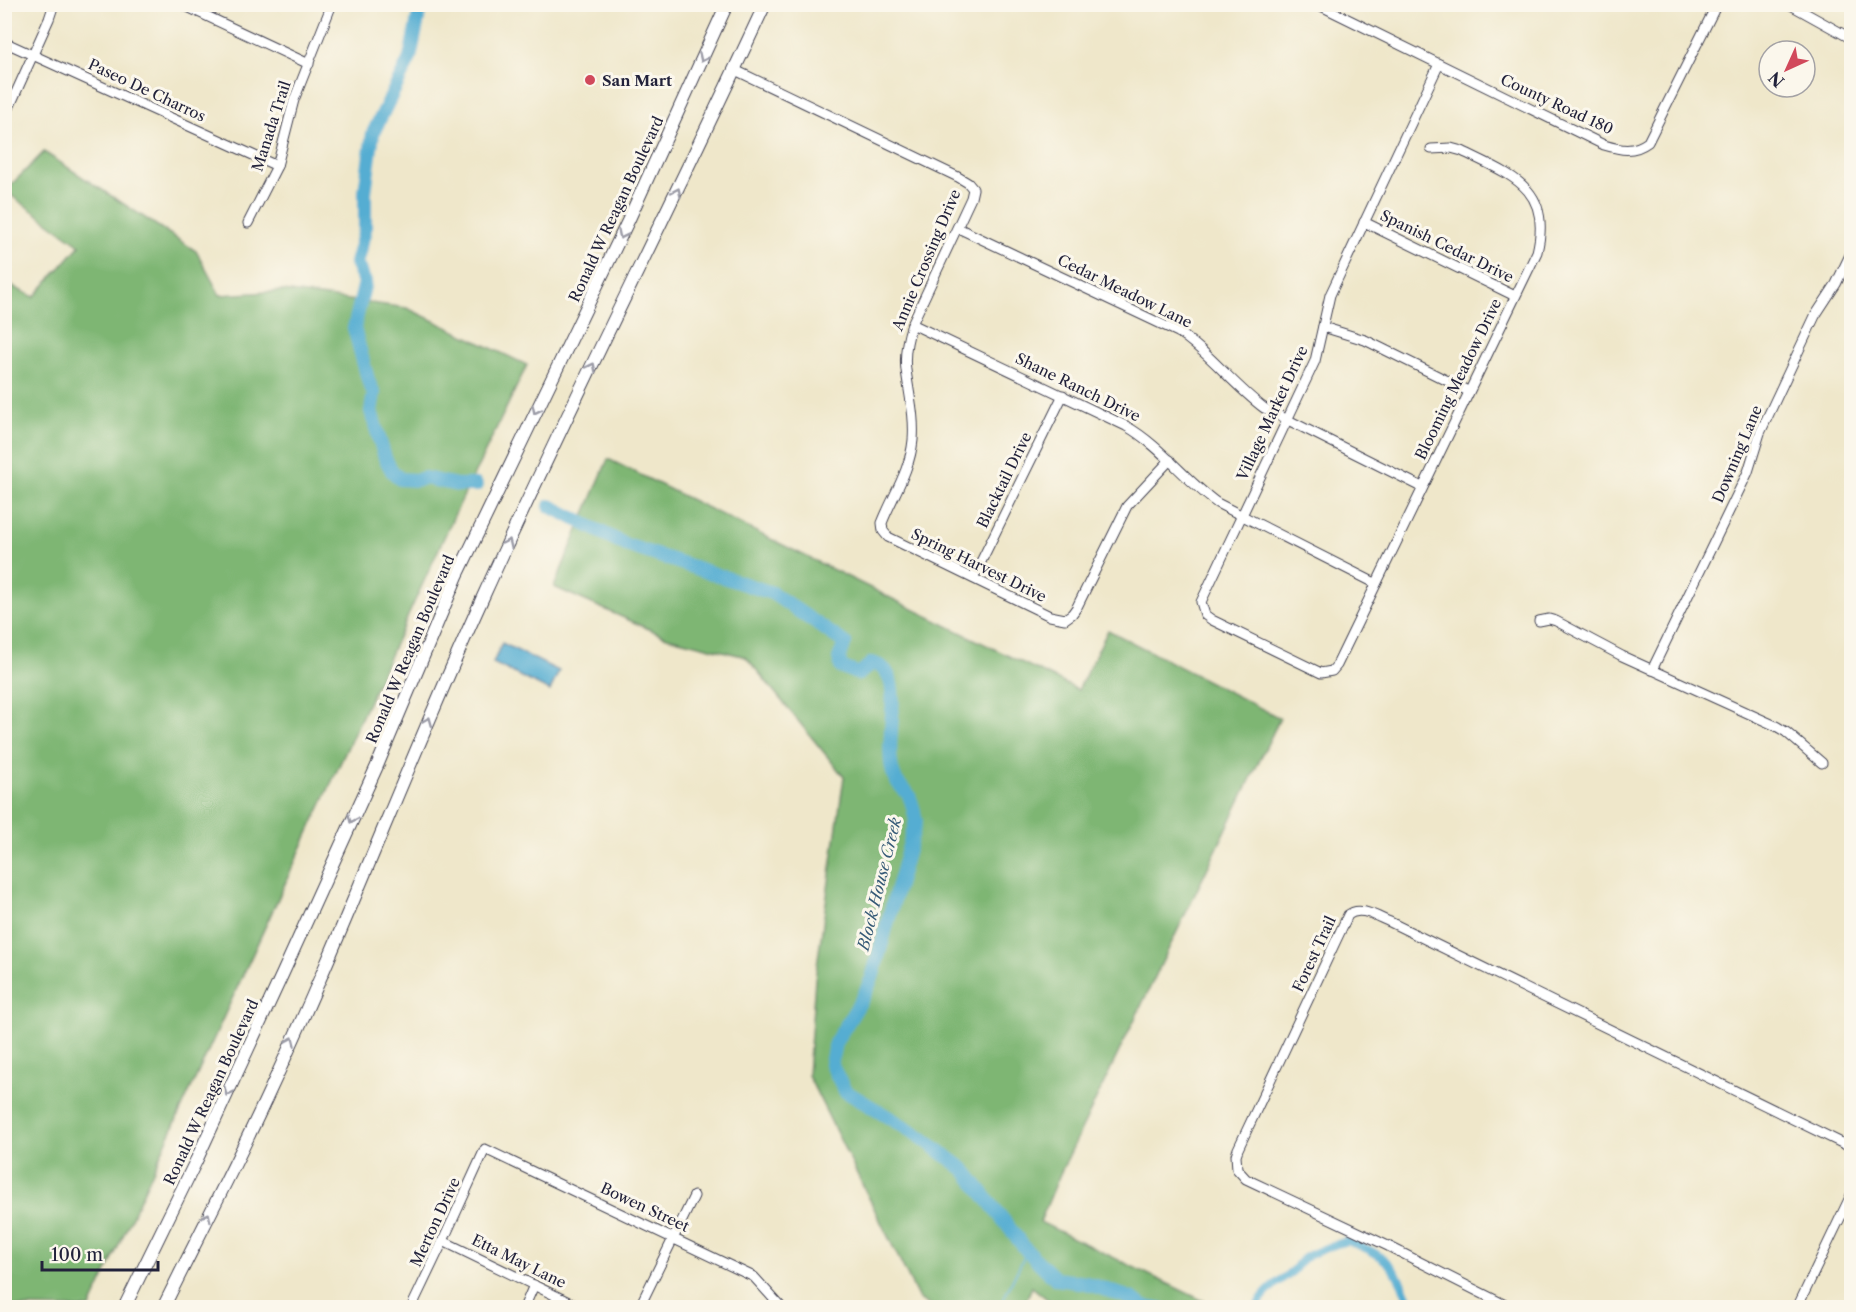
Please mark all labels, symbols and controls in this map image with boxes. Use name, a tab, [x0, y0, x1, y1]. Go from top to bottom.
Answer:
north arrow	[1757, 39, 1817, 99]
one-way arrow	[698, 51, 710, 62]
street label: Paseo De Charros	[85, 54, 209, 126]
text: N	[1764, 68, 1788, 92]
street label: County Road 180	[1498, 70, 1616, 138]
place label: San Mart	[602, 71, 672, 90]
marker: San Mart	[583, 73, 597, 87]
street label: Manada Trail	[247, 78, 295, 174]
street label: Ronald W Reagan Boulevard	[565, 113, 667, 305]
street label: Annie Crossing Drive	[887, 186, 964, 334]
one-way arrow	[669, 187, 681, 198]
street label: Spanish Cedar Drive	[1377, 205, 1517, 287]
one-way arrow	[617, 228, 629, 239]
street label: Cedar Meadow Lane	[1055, 250, 1195, 332]
street label: Blooming Meadow Drive	[1411, 295, 1505, 463]
street label: Village Market Drive	[1232, 343, 1312, 484]
street label: Shane Ranch Drive	[1012, 349, 1144, 425]
one-way arrow	[584, 363, 596, 374]
street label: Downing Lane	[1708, 402, 1766, 506]
one-way arrow	[531, 404, 543, 415]
street label: Blacktail Drive	[973, 429, 1035, 531]
street label: Spring Harvest Drive	[908, 524, 1050, 606]
one-way arrow	[500, 539, 512, 550]
street label: Ronald W Reagan Boulevard	[362, 552, 458, 746]
one-way arrow	[421, 716, 433, 727]
one-way arrow	[348, 813, 360, 824]
water label: Block House Creek	[852, 815, 905, 955]
street label: Forest Trail	[1288, 912, 1340, 995]
street label: Ronald W Reagan Boulevard	[160, 996, 262, 1188]
one-way arrow	[284, 1037, 296, 1048]
one-way arrow	[223, 1085, 235, 1096]
street label: Merton Drive	[406, 1174, 464, 1270]
street label: Bowen Street	[598, 1178, 693, 1236]
one-way arrow	[200, 1213, 212, 1224]
street label: Etta May Lane	[469, 1230, 569, 1292]
scale bar	[42, 1234, 158, 1272]
text: 100 m	[51, 1244, 103, 1266]

